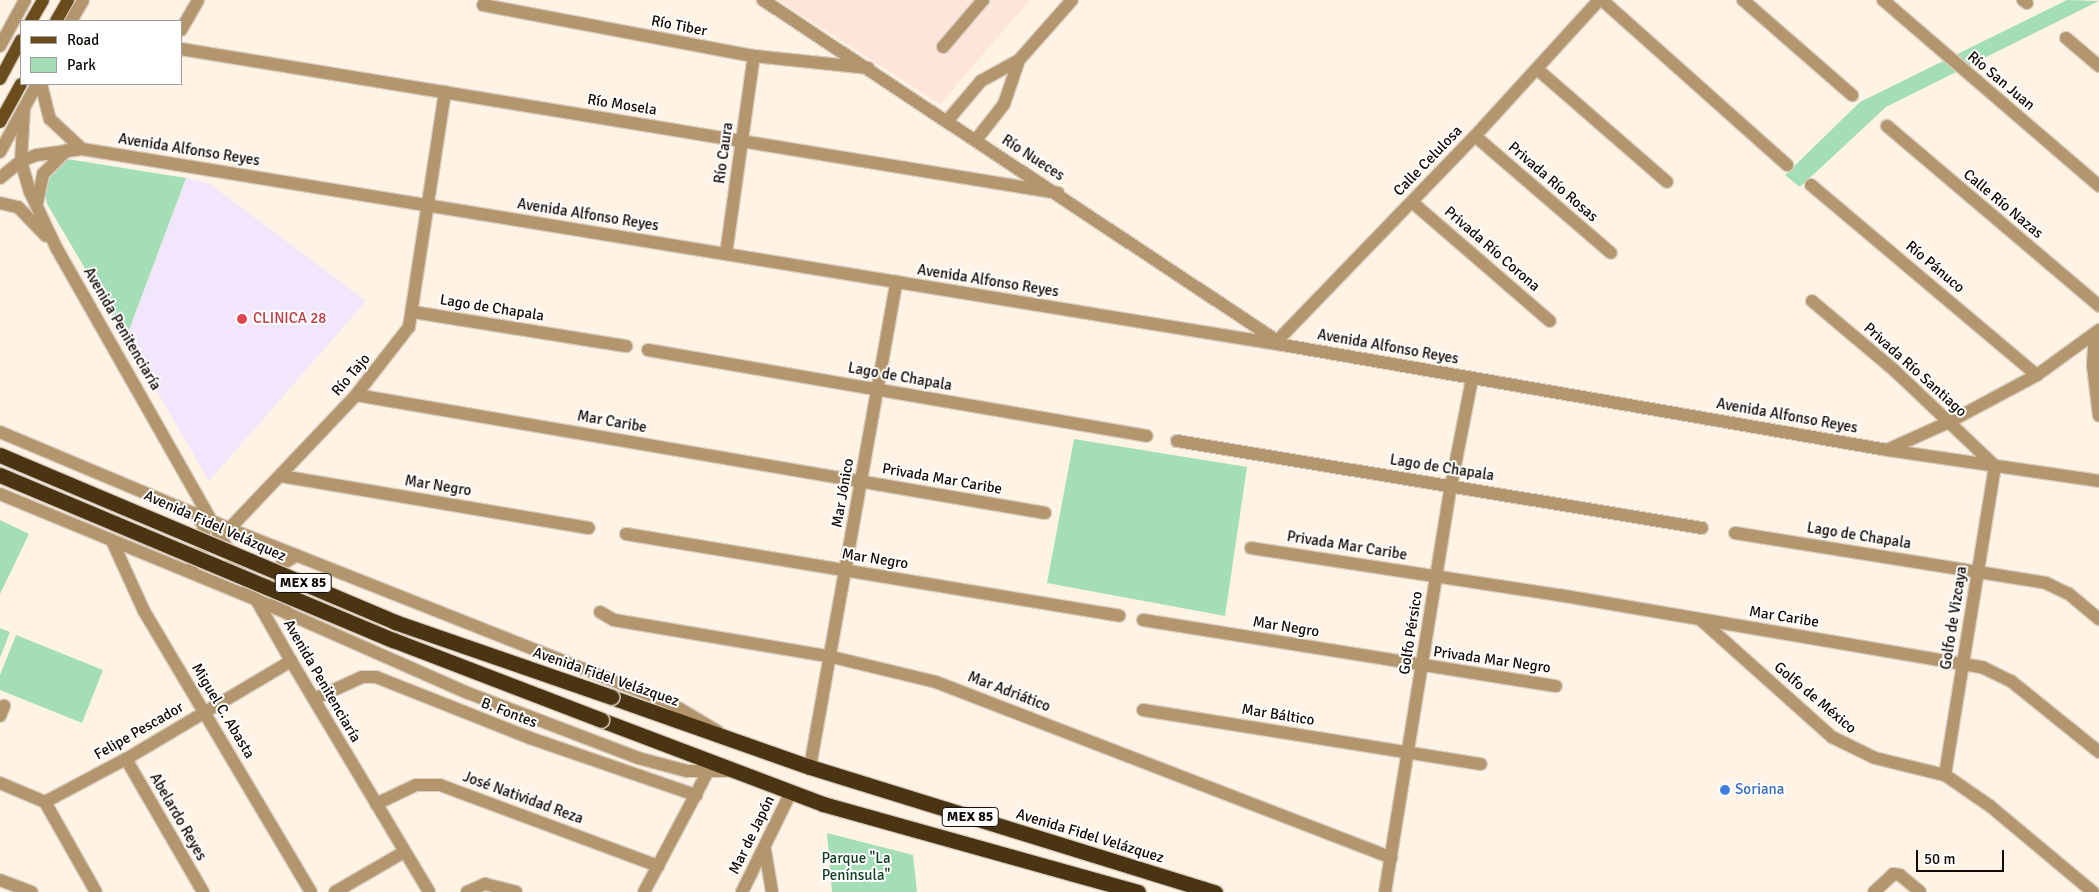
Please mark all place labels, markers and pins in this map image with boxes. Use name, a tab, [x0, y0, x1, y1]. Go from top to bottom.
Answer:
place label: CLINICA 28	[253, 310, 326, 328]
marker: CLINICA 28	[235, 312, 249, 326]
place label: Soriana	[1735, 781, 1784, 799]
marker: Soriana	[1719, 784, 1731, 796]

